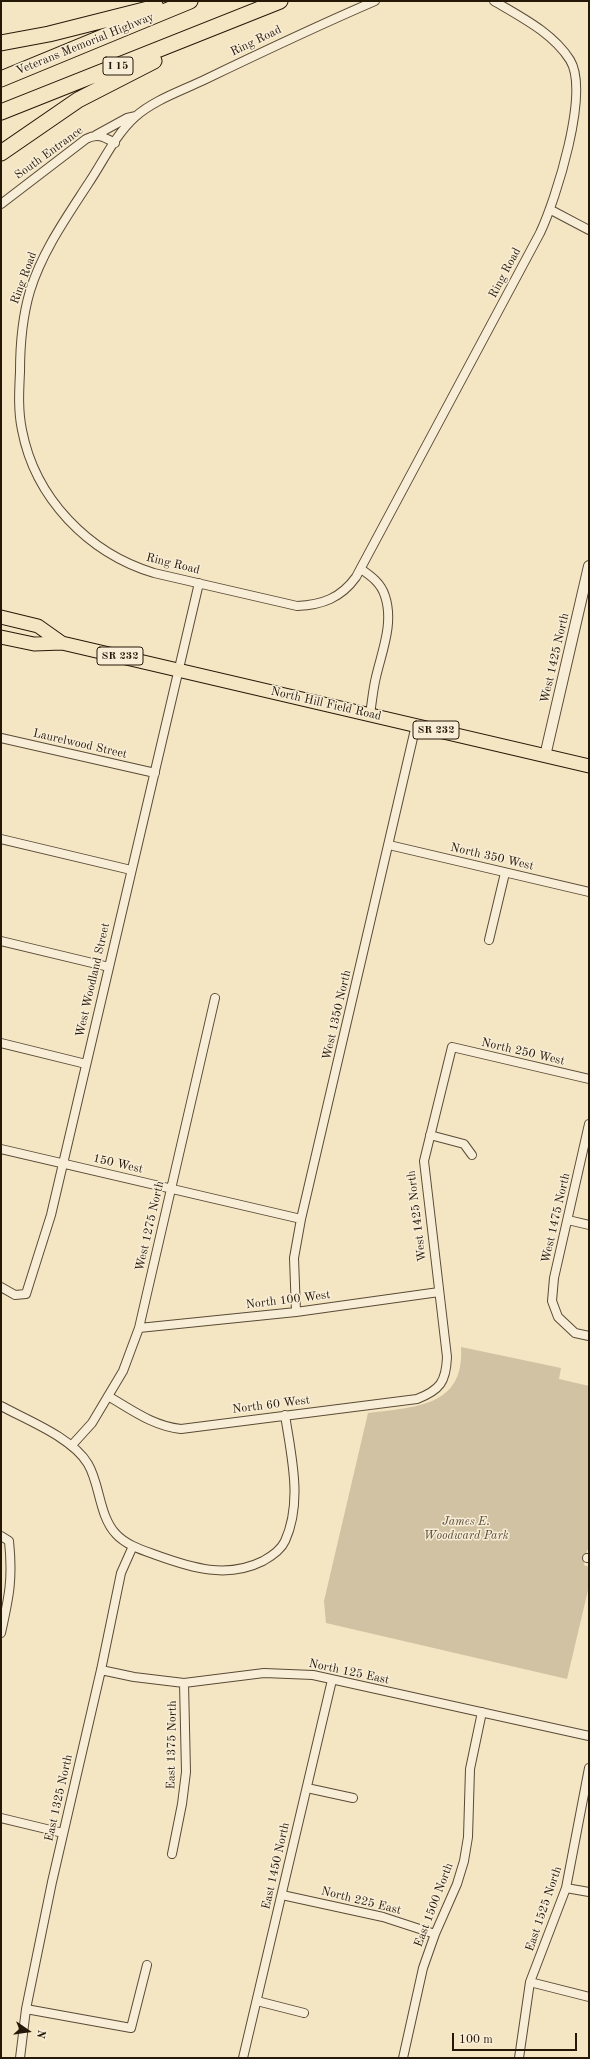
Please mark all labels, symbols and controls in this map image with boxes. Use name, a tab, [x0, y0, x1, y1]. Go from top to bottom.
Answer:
street label: Veterans Memorial Highway	[14, 10, 156, 78]
street label: Ring Road	[228, 22, 284, 60]
road number: I 15	[103, 57, 133, 75]
street label: South Entrance	[12, 123, 86, 183]
street label: Ring Road	[486, 245, 524, 301]
street label: Ring Road	[8, 250, 40, 306]
street label: Ring Road	[145, 550, 201, 578]
street label: West 1425 North	[538, 612, 572, 704]
road number: SR 232	[97, 647, 143, 665]
street label: North Hill Field Road	[269, 684, 383, 724]
road number: SR 232	[413, 721, 459, 739]
street label: Laurelwood Street	[32, 726, 128, 762]
street label: North 350 West	[449, 840, 535, 874]
street label: West Woodland Street	[73, 921, 113, 1039]
street label: West 1350 North	[320, 969, 354, 1061]
street label: North 250 West	[480, 1035, 566, 1069]
street label: 150 West	[92, 1151, 144, 1177]
street label: West 1425 North	[404, 1169, 430, 1263]
street label: West 1475 North	[539, 1172, 573, 1264]
street label: West 1275 North	[133, 1180, 167, 1272]
street label: North 100 West	[245, 1288, 331, 1312]
street label: North 60 West	[231, 1393, 311, 1417]
park label: James E. Woodward Park	[423, 1515, 509, 1543]
street label: North 125 East	[307, 1656, 391, 1688]
street label: East 1375 North	[164, 1700, 180, 1790]
street label: East 1325 North	[42, 1753, 76, 1843]
street label: East 1450 North	[259, 1821, 293, 1911]
street label: East 1500 North	[411, 1861, 457, 1949]
street label: East 1525 North	[523, 1865, 565, 1953]
street label: North 225 East	[319, 1884, 403, 1918]
north arrow	[8, 2011, 48, 2051]
scale bar	[454, 2025, 579, 2051]
text: N	[34, 2028, 46, 2039]
text: 100 m	[459, 2034, 493, 2046]

